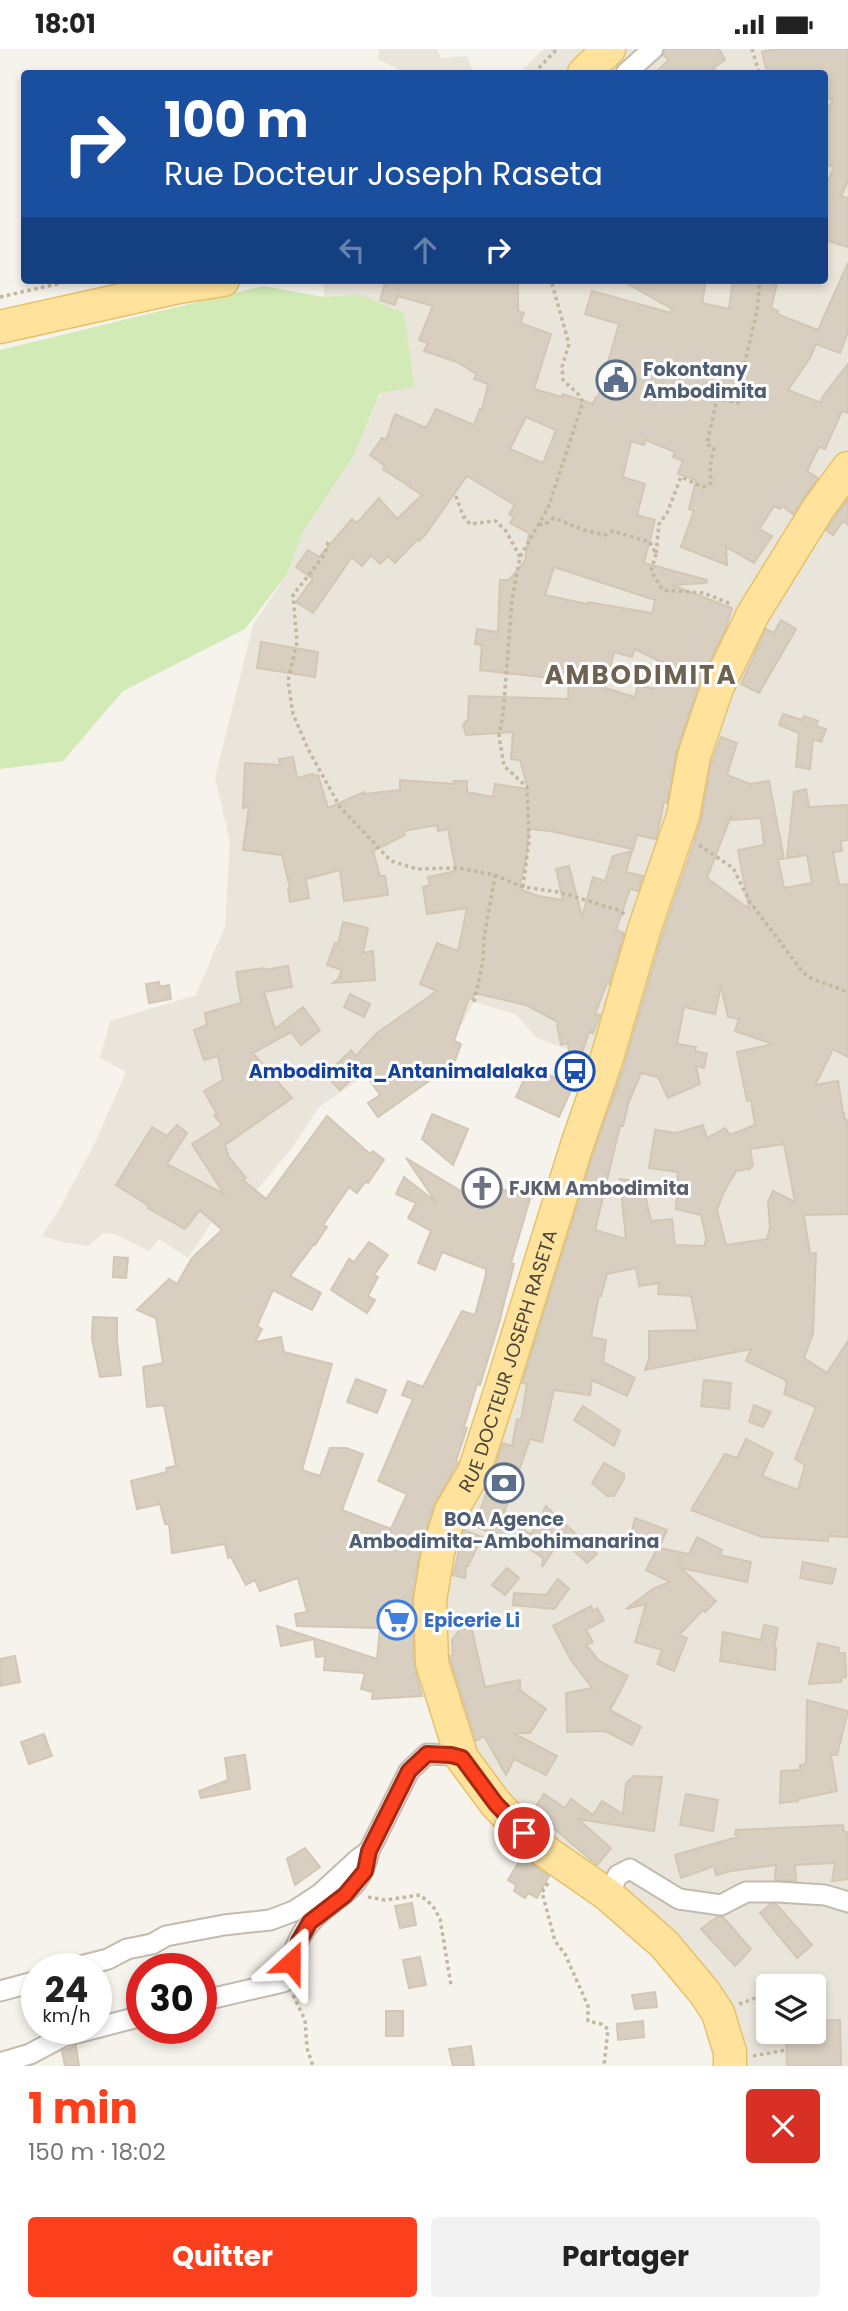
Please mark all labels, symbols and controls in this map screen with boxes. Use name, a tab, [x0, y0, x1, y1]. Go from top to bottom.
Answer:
text: 18:01	[35, 6, 96, 42]
text: 100 m	[164, 86, 309, 154]
icon: right	[49, 98, 140, 189]
text: Rue Docteur Joseph Raseta	[164, 151, 603, 196]
icon: left	[333, 231, 371, 269]
icon: ahead	[406, 231, 444, 269]
icon: right	[479, 231, 517, 269]
place label: Fokontany Ambodimita	[643, 356, 767, 405]
public building icon: Fokontany Ambodimita	[595, 359, 637, 401]
district label: AMBODIMITA	[544, 657, 738, 693]
bus stop icon: Ambodimita_Antanimalalaka	[554, 1050, 596, 1092]
place label: Ambodimita_Antanimalalaka	[249, 1058, 548, 1085]
church icon: FJKM Ambodimita	[461, 1167, 503, 1209]
place label: FJKM Ambodimita	[509, 1175, 689, 1202]
street label: RUE DOCTEUR JOSEPH RASETA	[452, 1226, 564, 1497]
bank icon: BOA Agence Ambodimita-Ambohimanarina	[483, 1462, 525, 1504]
place label: BOA Agence Ambodimita-Ambohimanarina	[349, 1506, 659, 1555]
supermarket icon: Epicerie Li	[376, 1599, 418, 1641]
place label: Epicerie Li	[424, 1607, 520, 1634]
pin	[494, 1803, 554, 1863]
icon: arrive	[505, 1814, 543, 1852]
position arrow	[254, 1925, 328, 1999]
speed limit sign: 30	[126, 1953, 217, 2044]
text: 24	[45, 1965, 88, 2014]
map controls	[756, 1974, 826, 2044]
button: layers	[756, 1974, 826, 2044]
text: km/h	[43, 2003, 90, 2028]
text: 1 min	[28, 2079, 138, 2138]
button: close	[746, 2089, 820, 2163]
text: 150 m · 18:02	[28, 2136, 166, 2168]
button: Quitter	[28, 2217, 417, 2297]
button: Partager	[431, 2217, 820, 2297]

